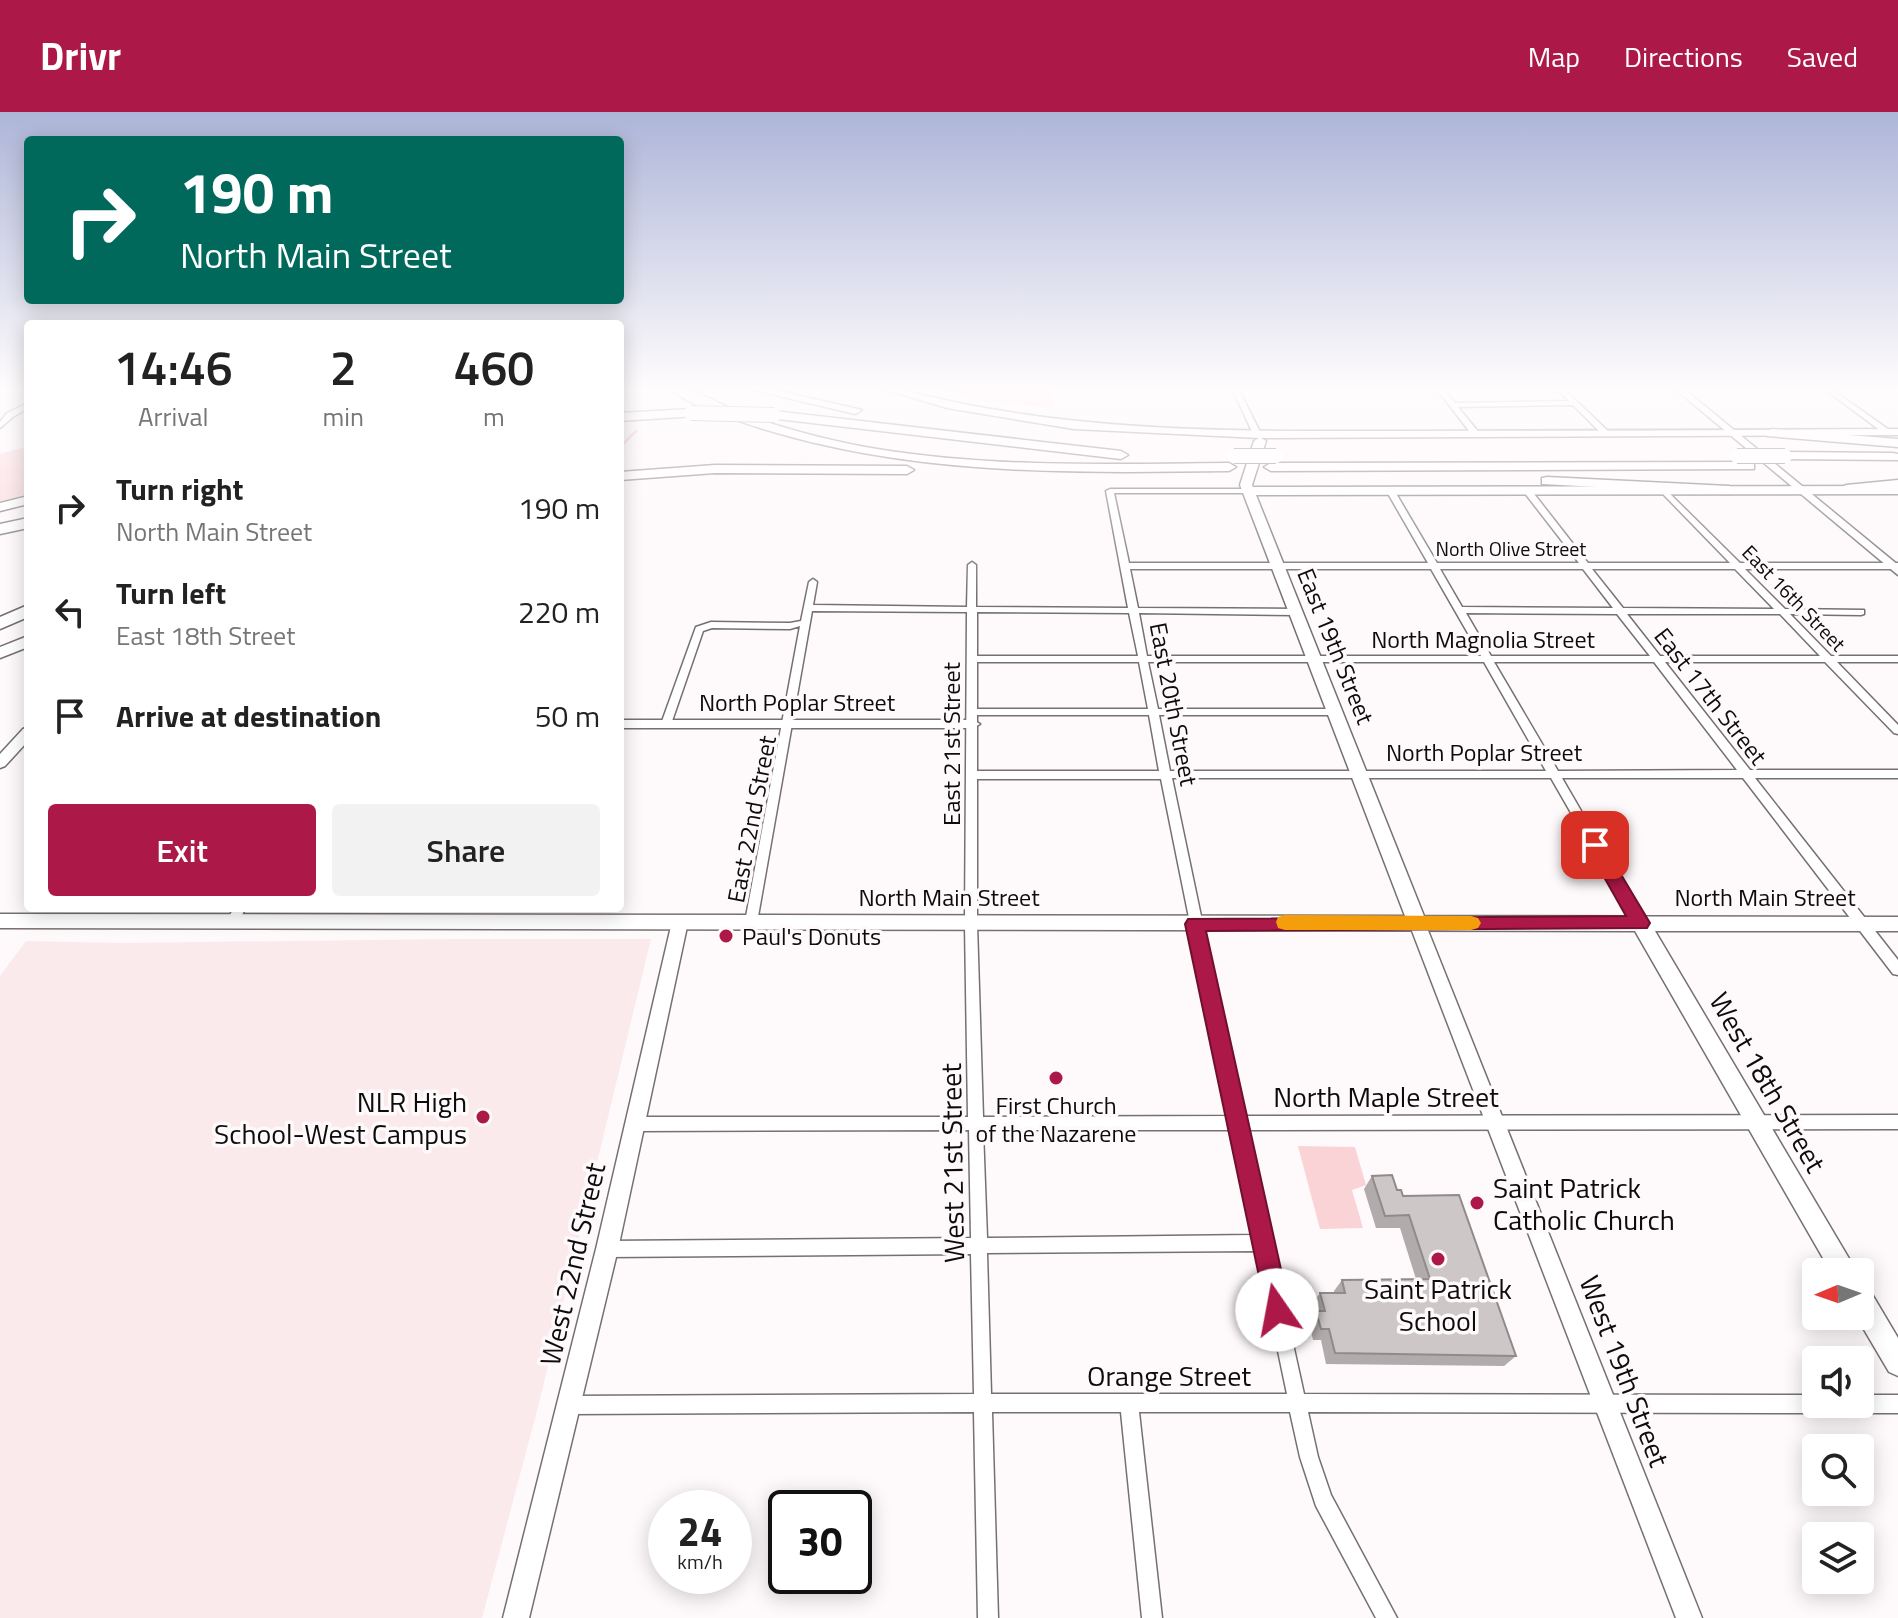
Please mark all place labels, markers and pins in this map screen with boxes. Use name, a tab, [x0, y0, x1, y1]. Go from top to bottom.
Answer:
pin	[1561, 811, 1629, 879]
place label: Paul's Donuts	[742, 918, 881, 954]
marker: Paul's Donuts	[717, 927, 735, 945]
marker: First Church of the Nazarene	[1047, 1069, 1065, 1087]
place label: NLR High School-West Campus	[214, 1080, 467, 1155]
place label: First Church of the Nazarene	[976, 1087, 1137, 1151]
marker: NLR High School-West Campus	[474, 1108, 492, 1126]
place label: Saint Patrick Catholic Church	[1493, 1166, 1675, 1241]
marker: Saint Patrick Catholic Church	[1468, 1194, 1486, 1212]
marker: Saint Patrick School	[1429, 1250, 1447, 1268]
place label: Saint Patrick School	[1364, 1267, 1512, 1342]

